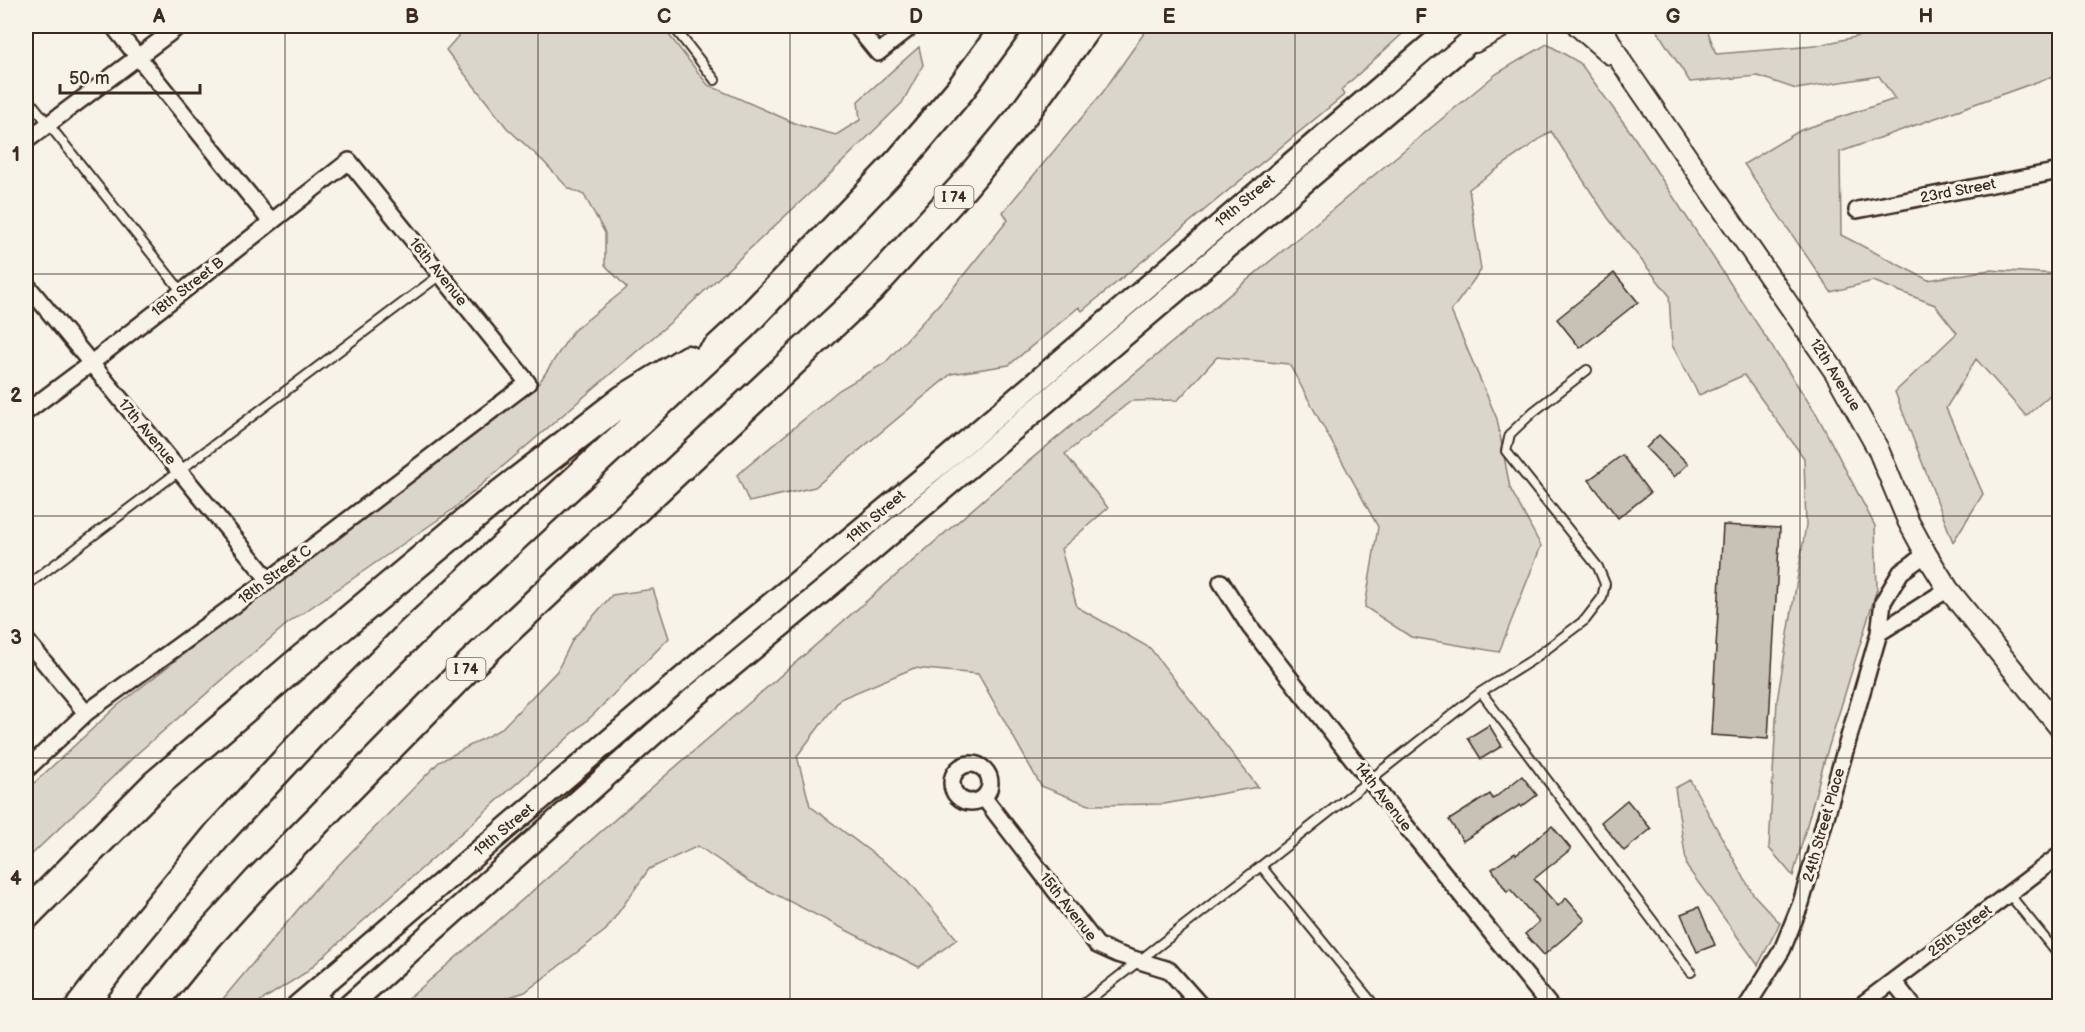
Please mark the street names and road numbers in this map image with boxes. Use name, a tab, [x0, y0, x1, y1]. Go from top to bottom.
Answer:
street label: 19th Street	[1211, 170, 1279, 232]
street label: 23rd Street	[1919, 174, 1998, 208]
road number: I 74	[934, 186, 974, 208]
street label: 16th Avenue	[405, 234, 471, 310]
street label: 18th Street B	[148, 253, 228, 321]
street label: 12th Avenue	[1805, 335, 1865, 415]
street label: 17th Avenue	[114, 395, 180, 469]
street label: 19th Street	[842, 486, 910, 548]
street label: 18th Street C	[234, 541, 316, 609]
road number: I 74	[446, 658, 486, 680]
street label: 14th Avenue	[1350, 759, 1416, 835]
street label: 24th Street Place	[1799, 766, 1849, 884]
street label: 19th Street	[470, 799, 538, 861]
street label: 15th Avenue	[1035, 869, 1101, 945]
street label: 25th Street	[1924, 901, 1996, 961]

